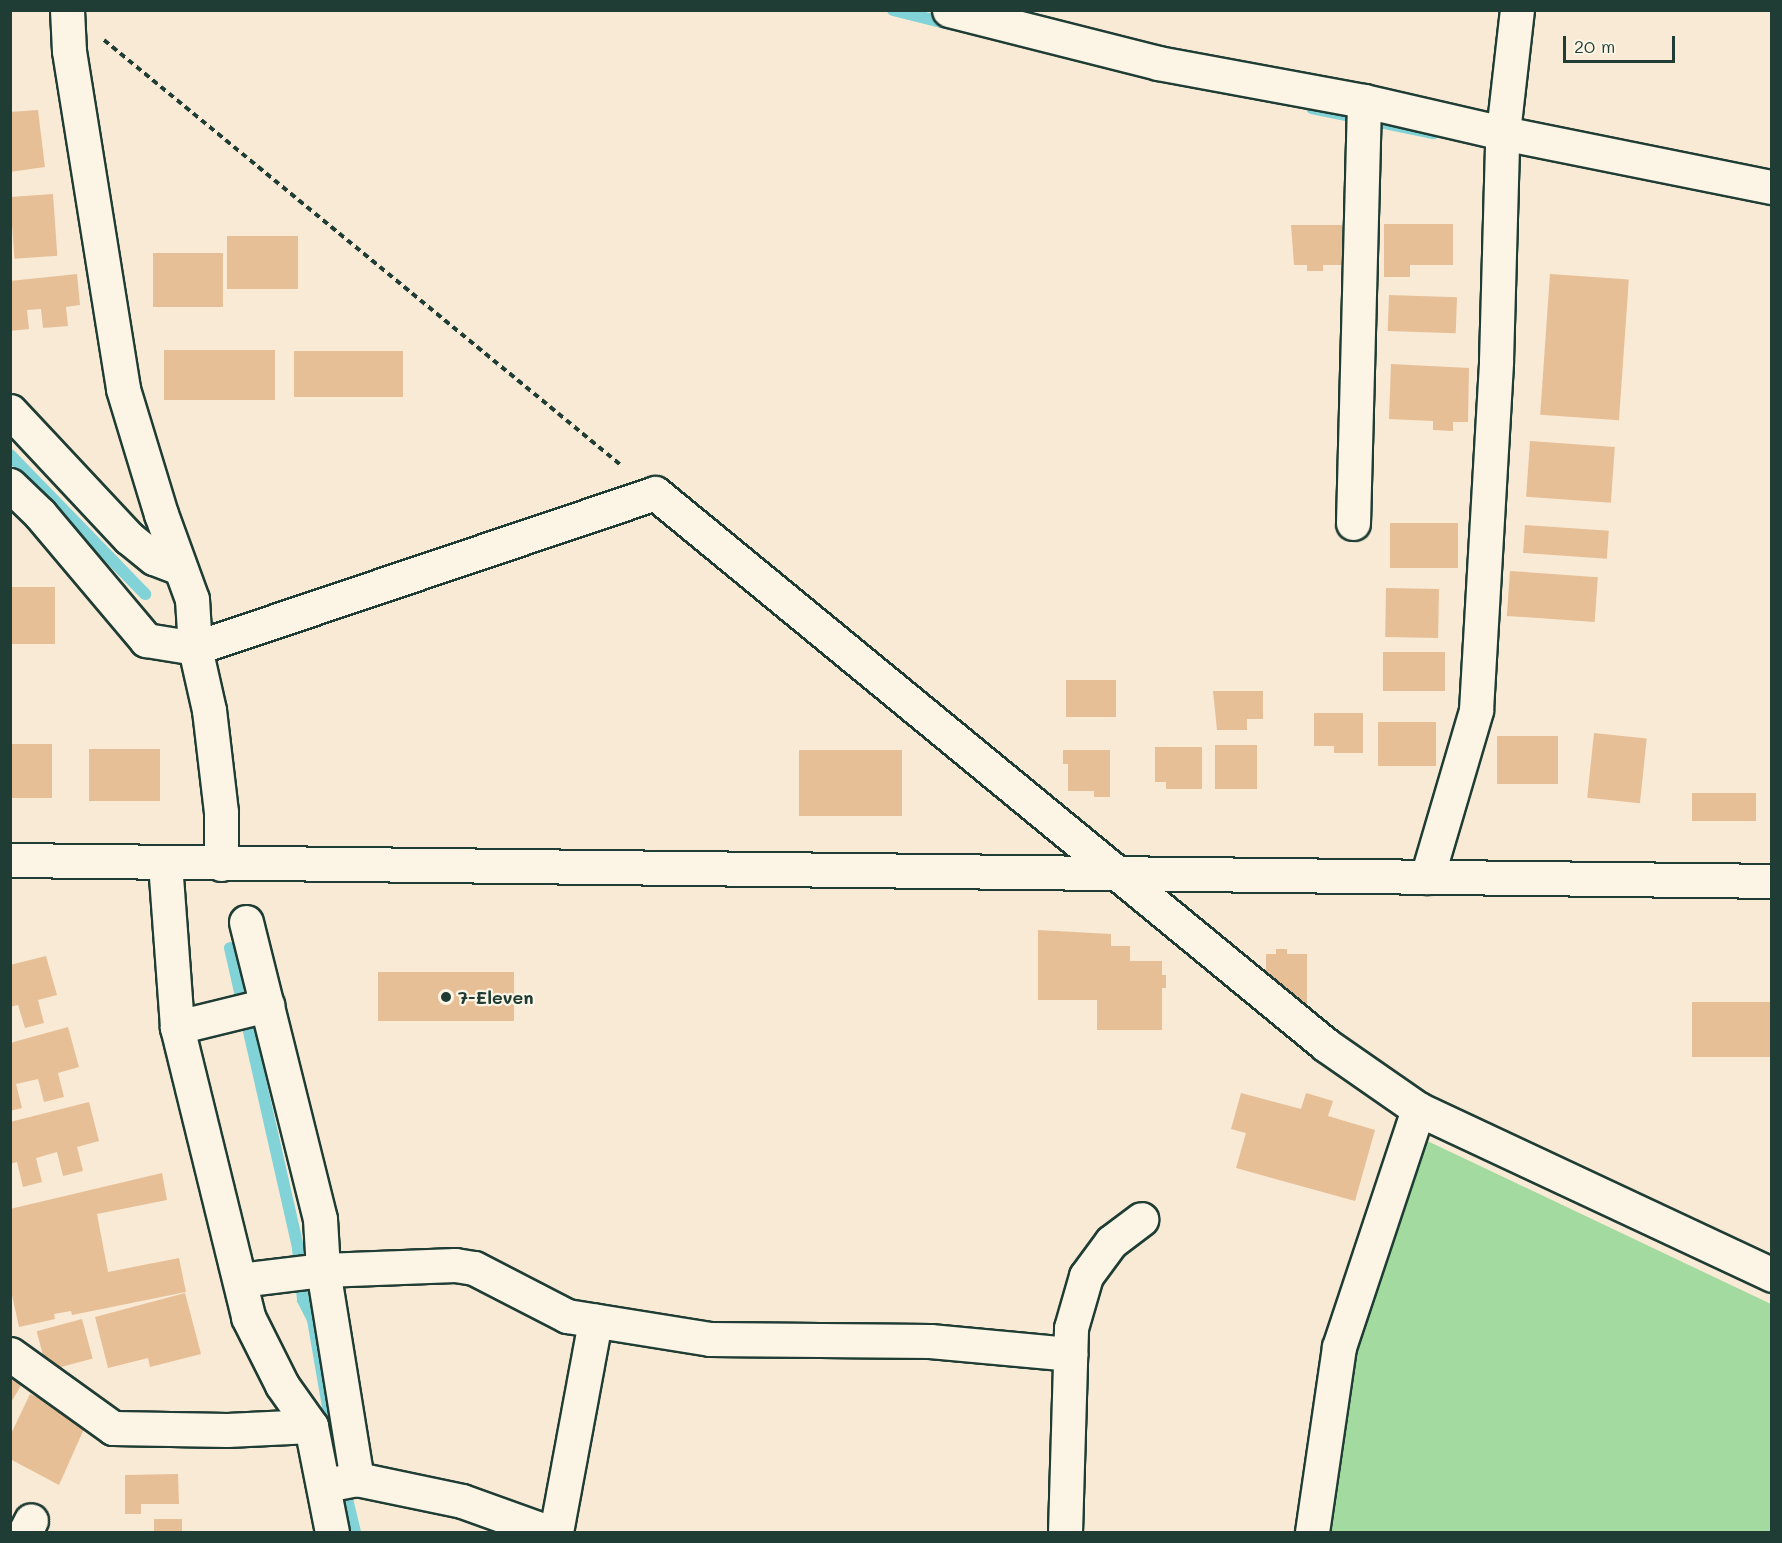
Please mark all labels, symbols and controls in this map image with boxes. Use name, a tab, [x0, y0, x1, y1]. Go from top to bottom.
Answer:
scale bar	[1566, 24, 1678, 62]
text: 20 m	[1574, 34, 1615, 58]
place label: 7-Eleven	[458, 986, 534, 1008]
marker: 7-Eleven	[439, 990, 453, 1004]

